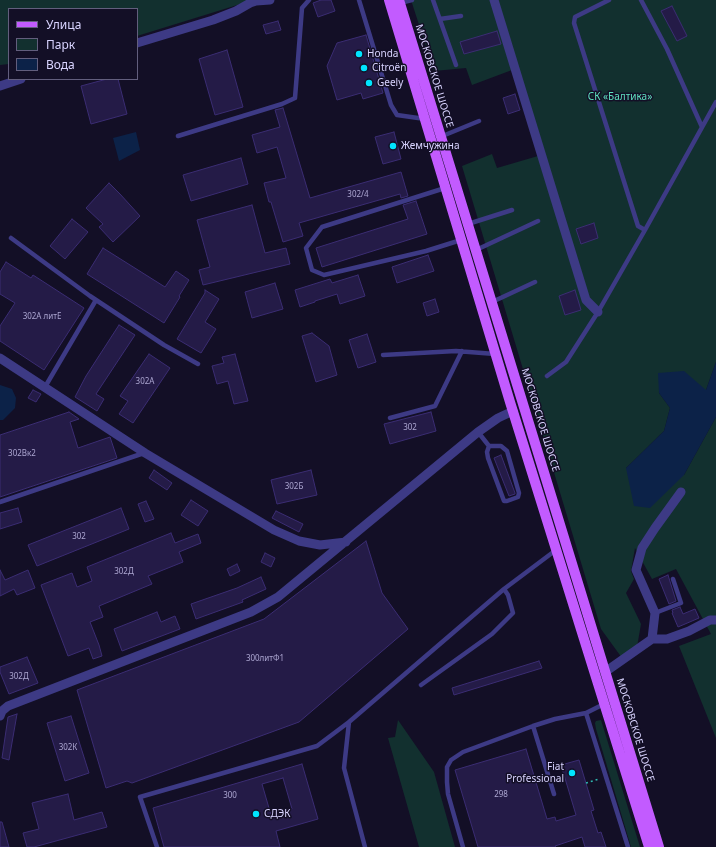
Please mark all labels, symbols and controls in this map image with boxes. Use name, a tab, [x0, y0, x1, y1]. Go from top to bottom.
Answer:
legend	[8, 8, 138, 80]
text: Улица	[46, 16, 81, 33]
street label: МОСКОВСКОЕ ШОССЕ	[413, 23, 455, 129]
text: Парк	[46, 36, 75, 53]
place label: Honda	[367, 48, 398, 60]
marker: Honda	[354, 49, 364, 59]
text: Вода	[46, 56, 75, 73]
place label: Citroën	[372, 62, 406, 74]
marker: Citroën	[359, 63, 369, 73]
place label: Geely	[377, 77, 403, 89]
marker: Geely	[364, 78, 374, 88]
park label: СК «Балтика»	[588, 91, 652, 103]
place label: Жемчужина	[401, 140, 460, 152]
marker: Жемчужина	[388, 141, 398, 151]
house number: 302/4	[347, 190, 369, 200]
house number: 302А литЕ	[23, 312, 61, 322]
street label: МОСКОВСКОЕ ШОССЕ	[519, 367, 561, 473]
house number: 302А	[136, 377, 154, 387]
house number: 302	[403, 423, 417, 433]
house number: 302Вк2	[8, 449, 36, 459]
house number: 302Б	[285, 482, 303, 492]
house number: 302	[72, 532, 86, 542]
house number: 302Д	[114, 567, 134, 577]
house number: 300литФ1	[246, 654, 284, 664]
house number: 302Д	[9, 672, 29, 682]
street label: МОСКОВСКОЕ ШОССЕ	[614, 677, 656, 783]
house number: 302К	[59, 743, 77, 753]
place label: Fiat Professional	[506, 761, 564, 784]
marker: Fiat Professional	[567, 768, 577, 778]
house number: 298	[494, 790, 508, 800]
house number: 300	[223, 791, 237, 801]
place label: СДЭК	[264, 808, 290, 820]
marker: СДЭК	[251, 809, 261, 819]

